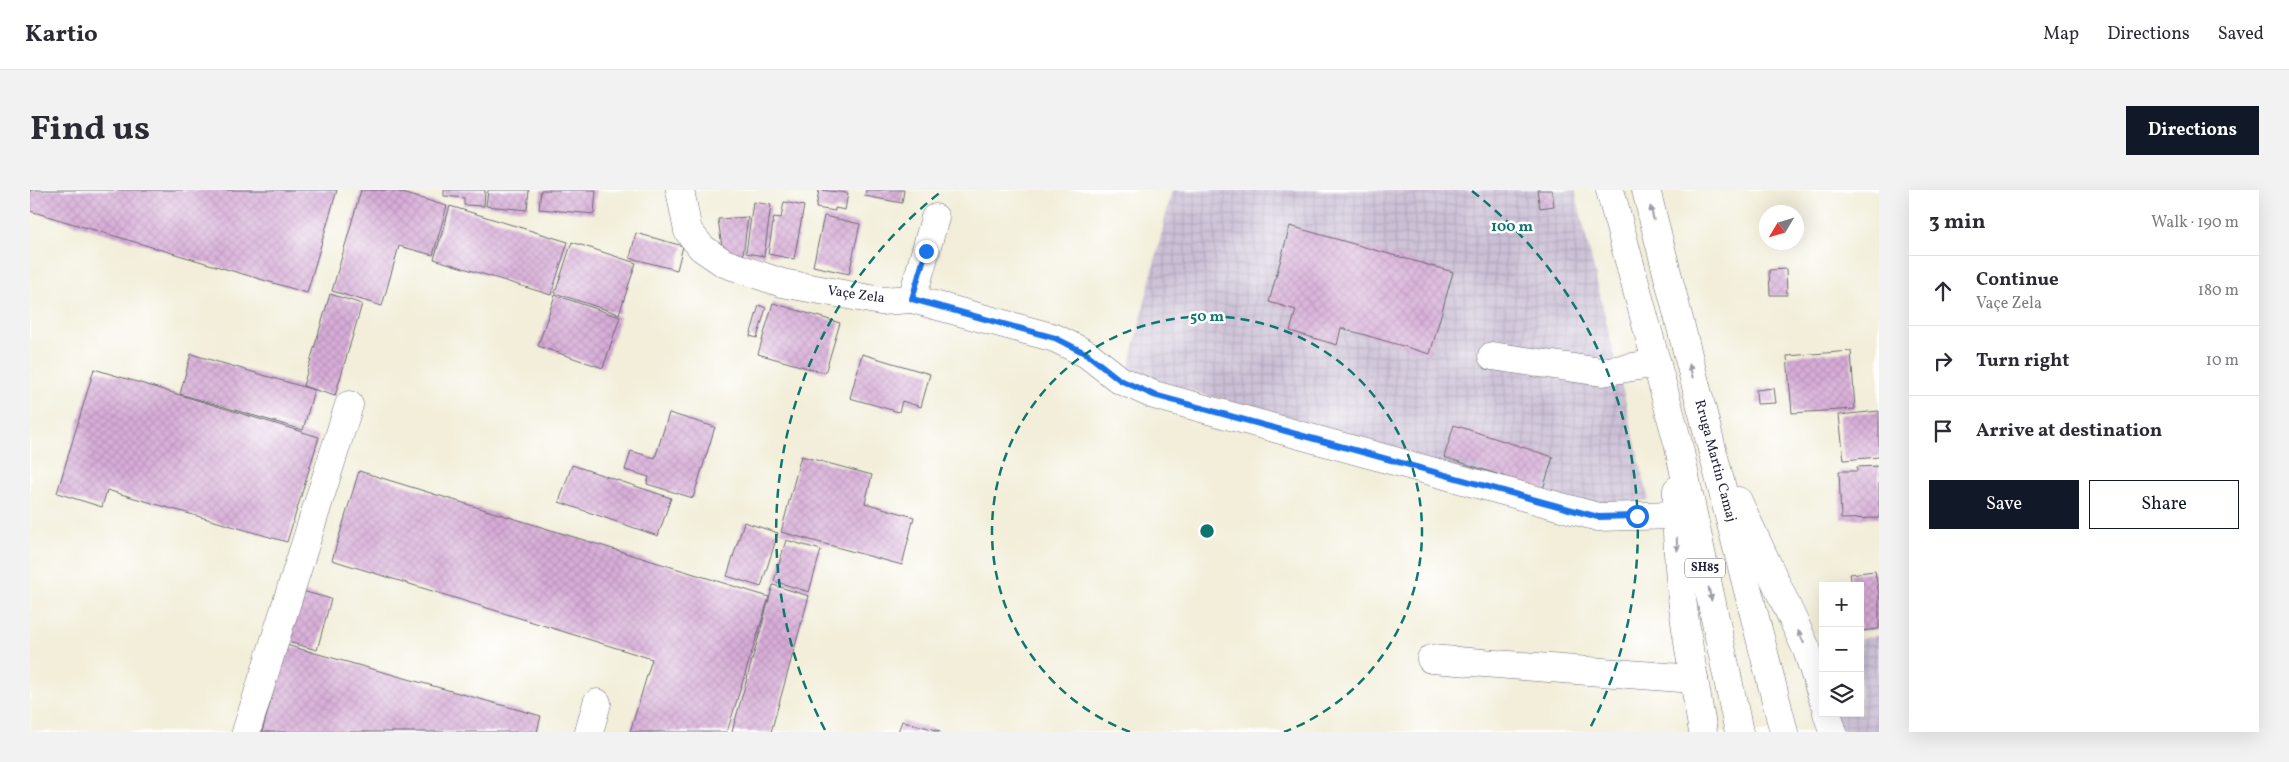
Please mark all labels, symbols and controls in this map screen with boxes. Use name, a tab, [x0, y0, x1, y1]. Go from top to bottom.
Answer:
text: Kartio	[25, 18, 98, 52]
text: Map	[2043, 22, 2079, 47]
text: Directions	[2107, 22, 2190, 47]
text: Saved	[2218, 22, 2264, 47]
text: Find us	[30, 106, 150, 154]
button: Directions	[2126, 106, 2259, 155]
north arrow	[1759, 205, 1804, 250]
one-way arrow	[1648, 206, 1656, 221]
text: 3 min	[1929, 208, 1985, 237]
text: Walk · 190 m	[2151, 212, 2239, 234]
text: 100 m	[1491, 217, 1534, 238]
route end	[915, 240, 938, 263]
text: Continue	[1976, 267, 2059, 293]
icon: ahead	[1929, 277, 1957, 305]
text: 180 m	[2198, 280, 2239, 302]
street label: Vaçe Zela	[826, 282, 886, 308]
text: Vaçe Zela	[1976, 293, 2042, 315]
text: 50 m	[1190, 307, 1224, 328]
icon: right	[1929, 347, 1957, 375]
text: Turn right	[1976, 348, 2069, 374]
text: 10 m	[2206, 350, 2239, 372]
one-way arrow	[1687, 363, 1695, 378]
street label: Rruga Martin Camaj	[1690, 398, 1740, 524]
icon: arrive	[1929, 417, 1957, 445]
text: Arrive at destination	[1976, 418, 2162, 444]
button: Save	[1929, 480, 2079, 529]
button: Share	[2089, 480, 2239, 529]
route start	[1626, 505, 1649, 528]
centre of rings	[1198, 522, 1216, 540]
one-way arrow	[1674, 537, 1682, 553]
road number: SH85	[1685, 558, 1725, 578]
map controls	[1819, 582, 1864, 717]
button: +	[1819, 582, 1864, 627]
one-way arrow	[1706, 586, 1714, 601]
button: −	[1819, 627, 1864, 672]
one-way arrow	[1797, 630, 1805, 644]
button: layers	[1819, 672, 1864, 717]

